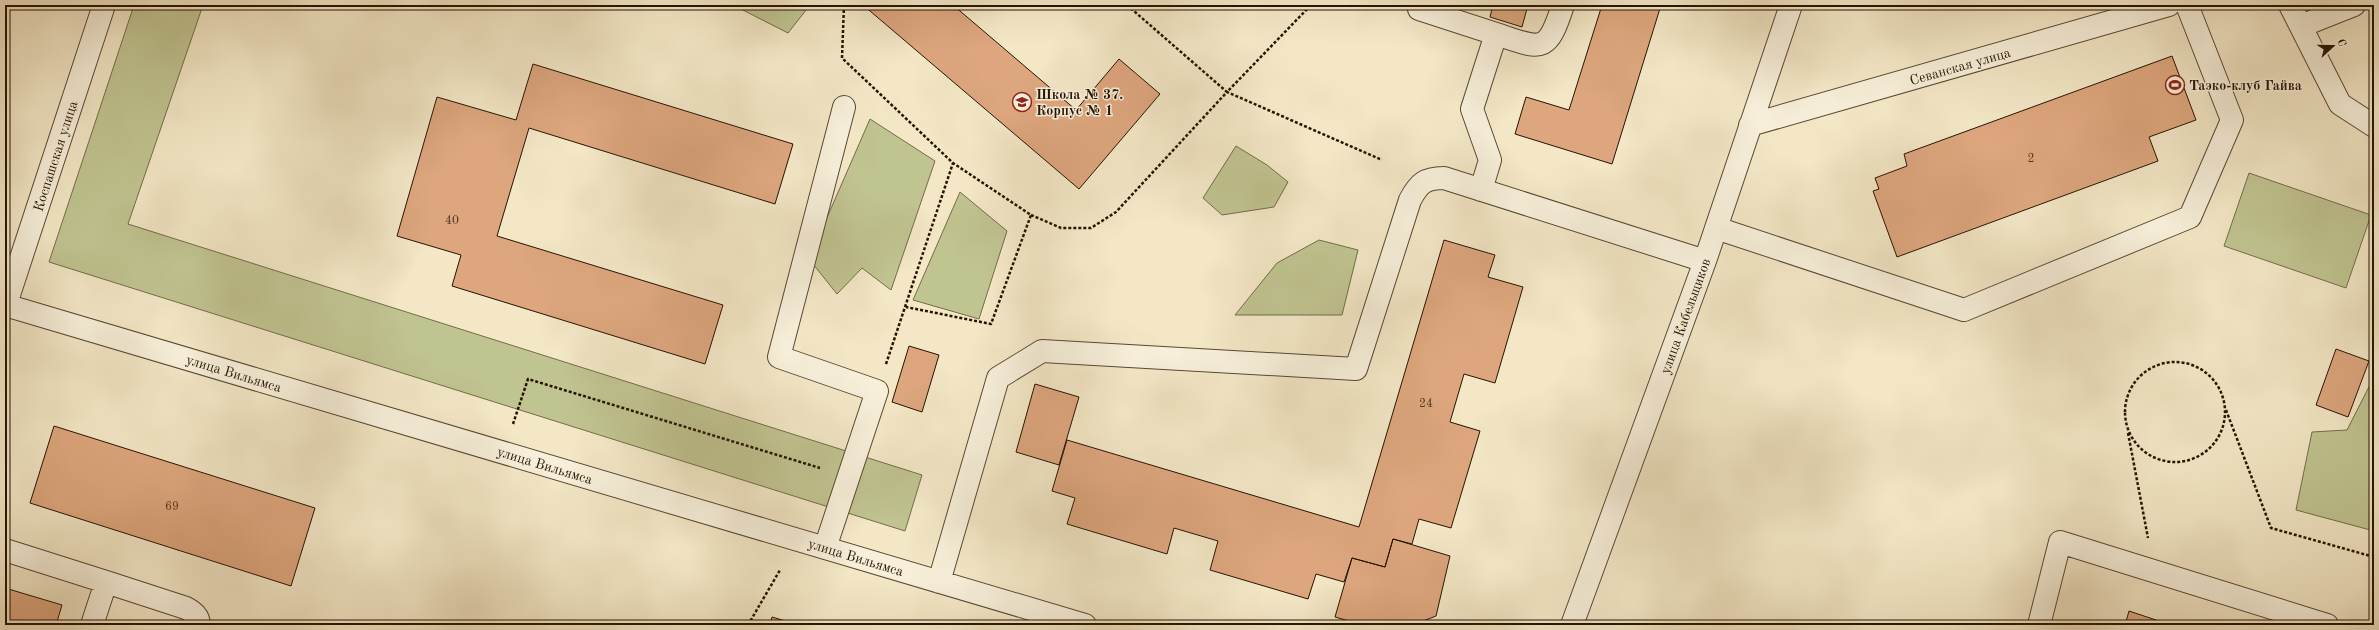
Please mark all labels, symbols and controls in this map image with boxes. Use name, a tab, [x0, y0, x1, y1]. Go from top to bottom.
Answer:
north arrow	[2313, 26, 2353, 66]
text: С	[2334, 38, 2347, 48]
street label: Севанская улица	[1908, 46, 2012, 88]
sports icon: Таэко-клуб Гайва	[2164, 74, 2186, 96]
place label: Таэко-клуб Гайва	[2189, 79, 2302, 93]
place label: Школа № 37. Корпус № 1	[1036, 88, 1123, 118]
school or university icon: Школа № 37. Корпус № 1	[1011, 91, 1033, 113]
street label: Коспашская улица	[31, 99, 80, 213]
house number: 2	[2028, 153, 2034, 165]
house number: 40	[445, 215, 459, 227]
street label: улица Кабельщиков	[1659, 256, 1713, 376]
street label: улица Вильямса	[184, 353, 283, 395]
house number: 24	[1419, 398, 1433, 410]
street label: улица Вильямса	[495, 445, 594, 487]
house number: 69	[165, 501, 179, 513]
street label: улица Вильямса	[806, 537, 905, 579]

